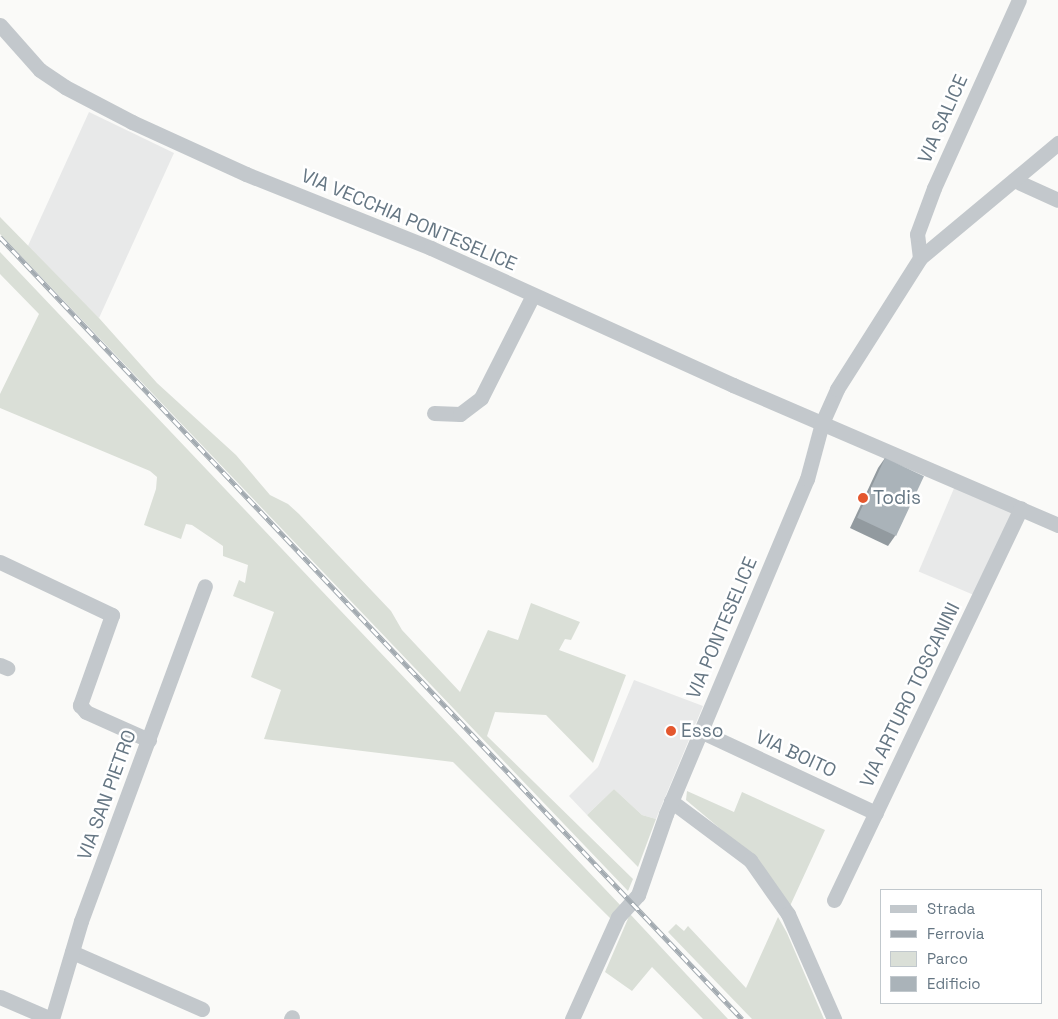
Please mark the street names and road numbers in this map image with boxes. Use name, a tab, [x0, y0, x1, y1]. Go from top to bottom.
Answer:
street label: VIA SALICE	[913, 71, 973, 167]
street label: VIA VECCHIA PONTESELICE	[297, 164, 521, 276]
street label: VIA PONTESELICE	[682, 554, 762, 702]
street label: VIA ARTURO TOSCANINI	[855, 598, 965, 792]
street label: VIA BOITO	[752, 725, 840, 783]
street label: VIA SAN PIETRO	[73, 727, 141, 863]

